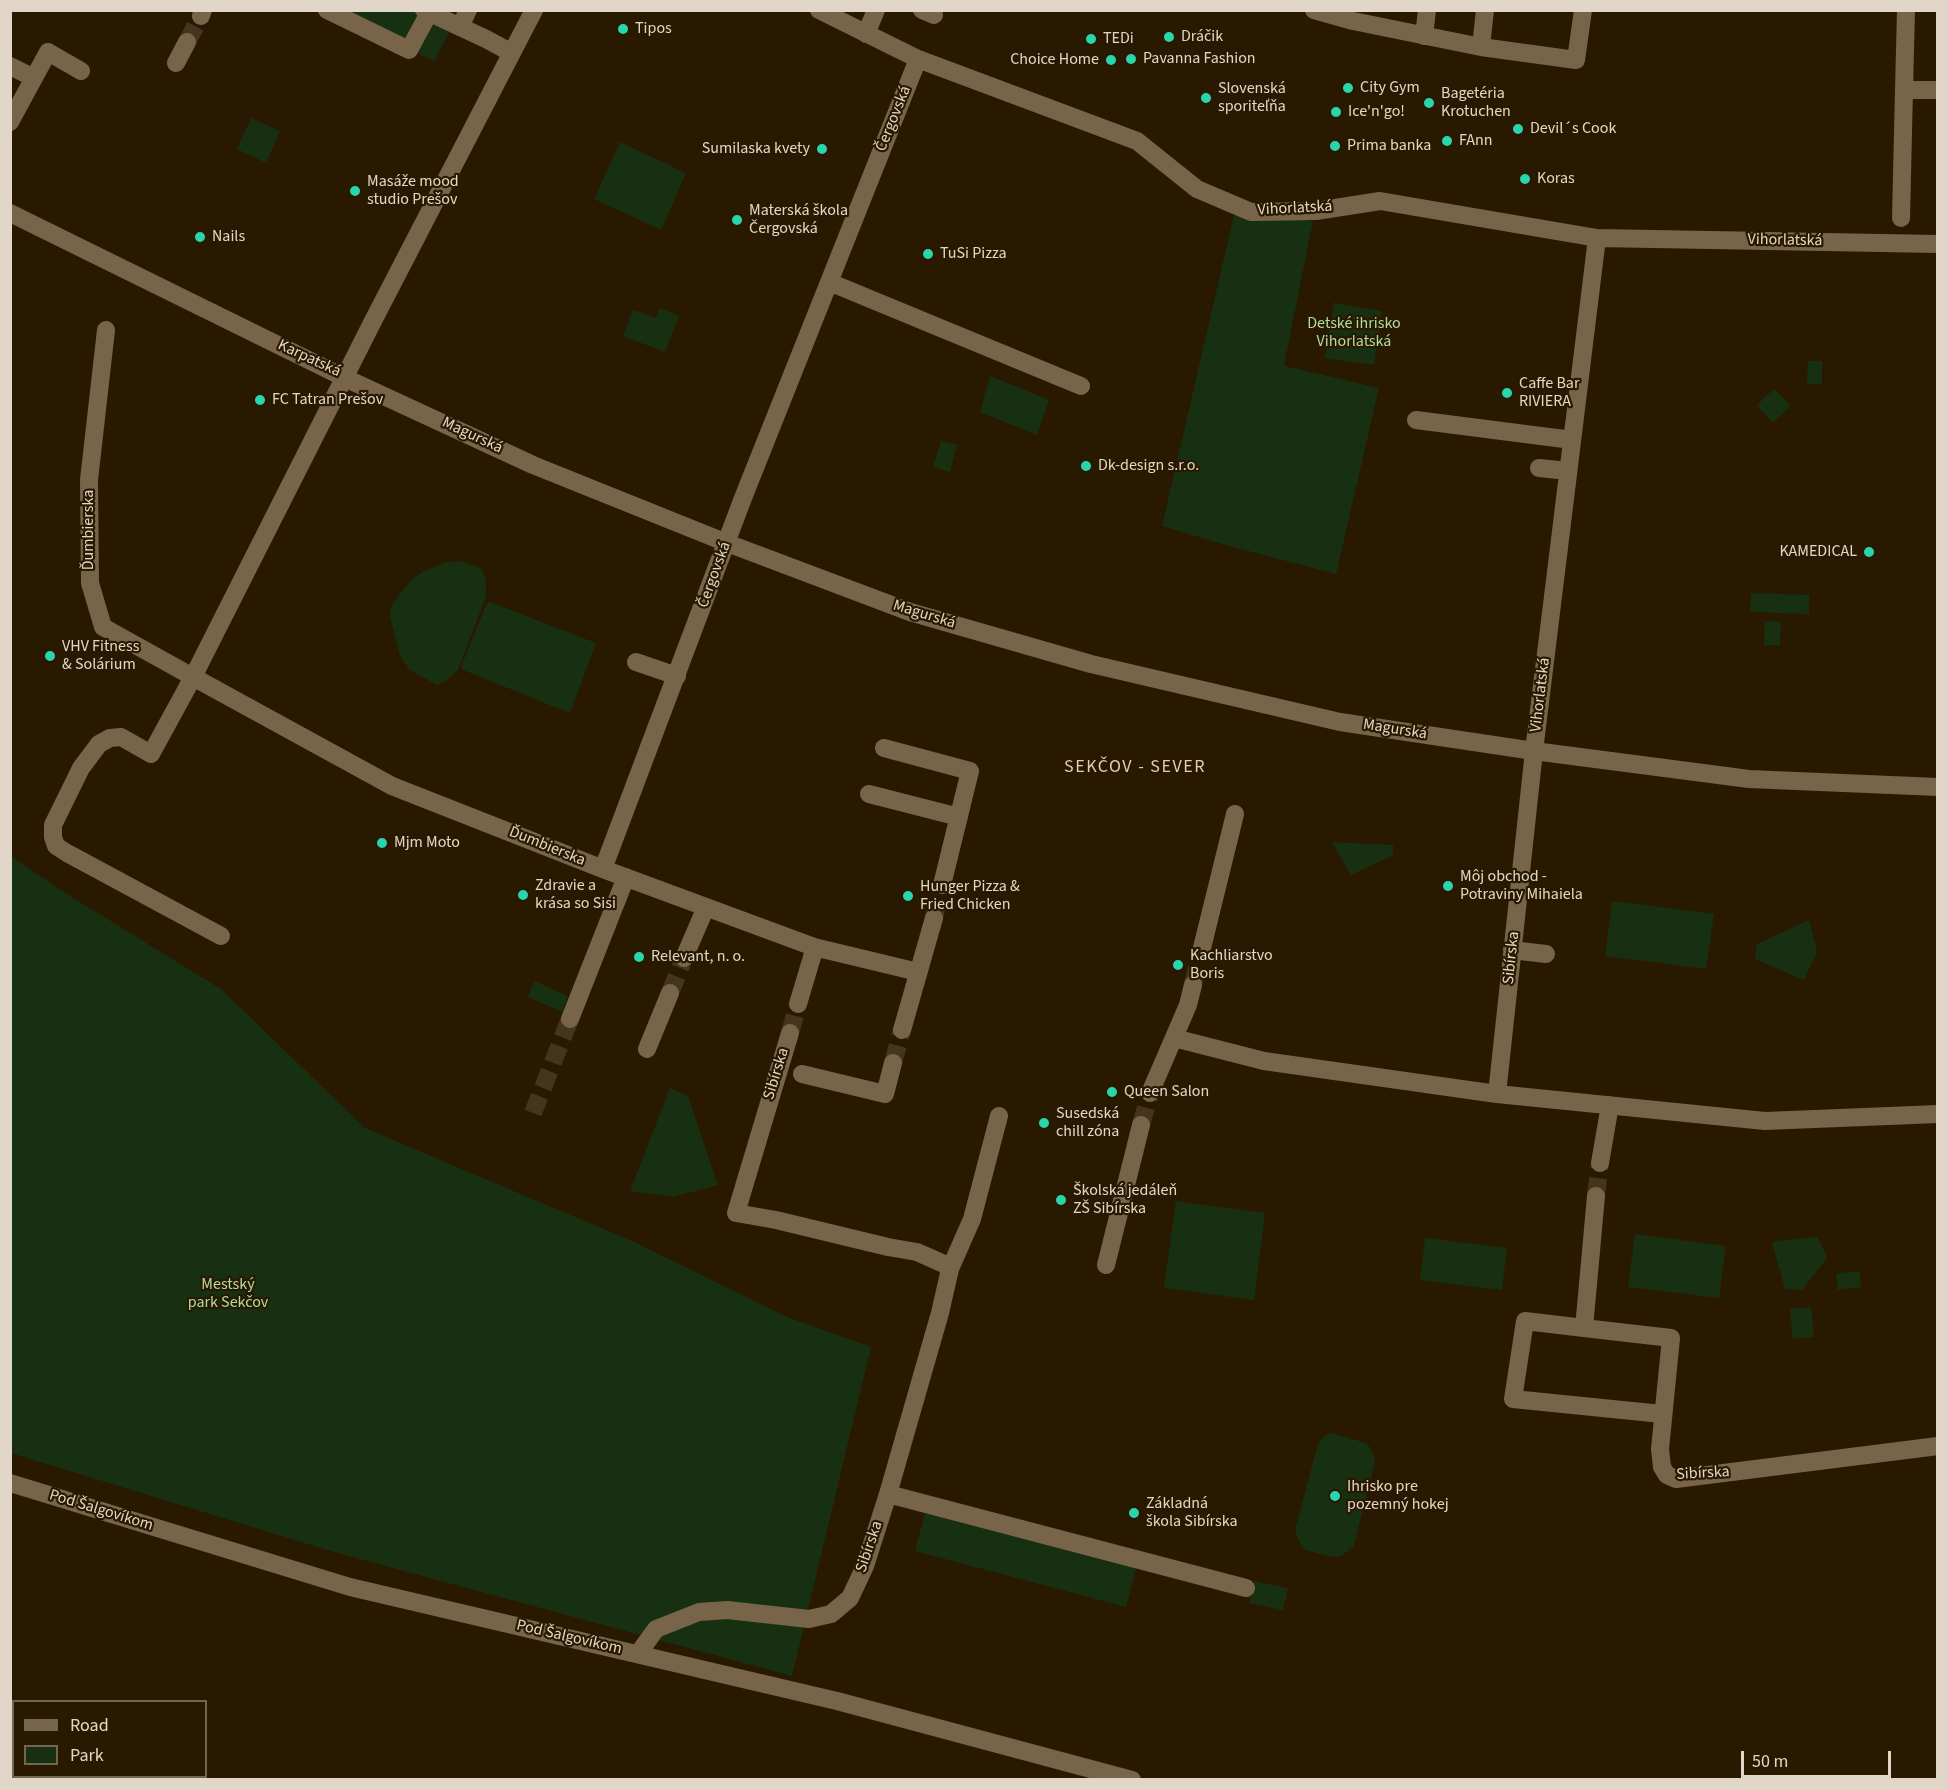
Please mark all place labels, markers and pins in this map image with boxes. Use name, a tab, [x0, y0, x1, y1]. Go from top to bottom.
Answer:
place label: Tipos	[635, 19, 672, 39]
marker: Tipos	[616, 22, 630, 36]
place label: Dráčik	[1181, 27, 1223, 47]
place label: TEDi	[1103, 29, 1134, 49]
marker: Dráčik	[1162, 30, 1176, 44]
marker: TEDi	[1084, 32, 1098, 46]
place label: Pavanna Fashion	[1143, 49, 1256, 69]
place label: Choice Home	[1010, 50, 1099, 70]
marker: Pavanna Fashion	[1124, 52, 1138, 66]
marker: Choice Home	[1104, 53, 1118, 67]
place label: City Gym	[1360, 78, 1420, 98]
place label: Slovenská sporiteľňa	[1218, 79, 1286, 117]
marker: City Gym	[1341, 81, 1355, 95]
place label: Bagetéria Krotuchen	[1441, 84, 1511, 122]
marker: Slovenská sporiteľňa	[1199, 91, 1213, 105]
marker: Bagetéria Krotuchen	[1422, 96, 1436, 110]
place label: Ice'n'go!	[1348, 102, 1405, 122]
marker: Ice'n'go!	[1329, 105, 1343, 119]
place label: Devil´s Cook	[1530, 119, 1616, 139]
marker: Devil´s Cook	[1511, 122, 1525, 136]
place label: FAnn	[1459, 131, 1492, 151]
marker: FAnn	[1440, 134, 1454, 148]
place label: Prima banka	[1347, 136, 1431, 156]
place label: Sumilaska kvety	[702, 139, 810, 159]
marker: Prima banka	[1328, 139, 1342, 153]
marker: Sumilaska kvety	[815, 142, 829, 156]
place label: Koras	[1537, 169, 1575, 189]
place label: Masáže mood studio Prešov	[367, 172, 459, 210]
marker: Koras	[1518, 172, 1532, 186]
marker: Masáže mood studio Prešov	[348, 184, 362, 198]
place label: Materská škola Čergovská	[749, 201, 848, 239]
marker: Materská škola Čergovská	[730, 213, 744, 227]
place label: Nails	[212, 227, 245, 247]
marker: Nails	[193, 230, 207, 244]
place label: TuSi Pizza	[940, 244, 1007, 264]
marker: TuSi Pizza	[921, 247, 935, 261]
place label: Caffe Bar RIVIERA	[1519, 374, 1579, 412]
marker: Caffe Bar RIVIERA	[1500, 386, 1514, 400]
place label: FC Tatran Prešov	[272, 390, 383, 410]
marker: FC Tatran Prešov	[253, 393, 267, 407]
place label: Dk-design s.r.o.	[1098, 456, 1199, 476]
marker: Dk-design s.r.o.	[1079, 459, 1093, 473]
place label: KAMEDICAL	[1779, 542, 1857, 562]
marker: KAMEDICAL	[1862, 545, 1876, 559]
place label: VHV Fitness & Solárium	[62, 637, 139, 675]
marker: VHV Fitness & Solárium	[43, 649, 57, 663]
place label: Mjm Moto	[394, 833, 460, 853]
marker: Mjm Moto	[375, 836, 389, 850]
place label: Môj obchod - Potraviny Mihaiela	[1460, 867, 1583, 905]
place label: Zdravie a krása so Sisi	[535, 876, 616, 914]
place label: Hunger Pizza & Fried Chicken	[920, 877, 1020, 915]
marker: Môj obchod - Potraviny Mihaiela	[1441, 879, 1455, 893]
marker: Zdravie a krása so Sisi	[516, 888, 530, 902]
marker: Hunger Pizza & Fried Chicken	[901, 889, 915, 903]
place label: Kachliarstvo Boris	[1190, 946, 1273, 984]
place label: Relevant, n. o.	[651, 947, 745, 967]
marker: Relevant, n. o.	[632, 950, 646, 964]
marker: Kachliarstvo Boris	[1171, 958, 1185, 972]
place label: Queen Salon	[1124, 1082, 1209, 1102]
marker: Queen Salon	[1105, 1085, 1119, 1099]
place label: Susedská chill zóna	[1056, 1104, 1119, 1142]
marker: Susedská chill zóna	[1037, 1116, 1051, 1130]
place label: Školská jedáleň ZŠ Sibírska	[1073, 1181, 1177, 1219]
marker: Školská jedáleň ZŠ Sibírska	[1054, 1193, 1068, 1207]
place label: Ihrisko pre pozemný hokej	[1347, 1477, 1449, 1515]
marker: Ihrisko pre pozemný hokej	[1328, 1489, 1342, 1503]
place label: Základná škola Sibírska	[1146, 1494, 1238, 1532]
marker: Základná škola Sibírska	[1127, 1506, 1141, 1520]

